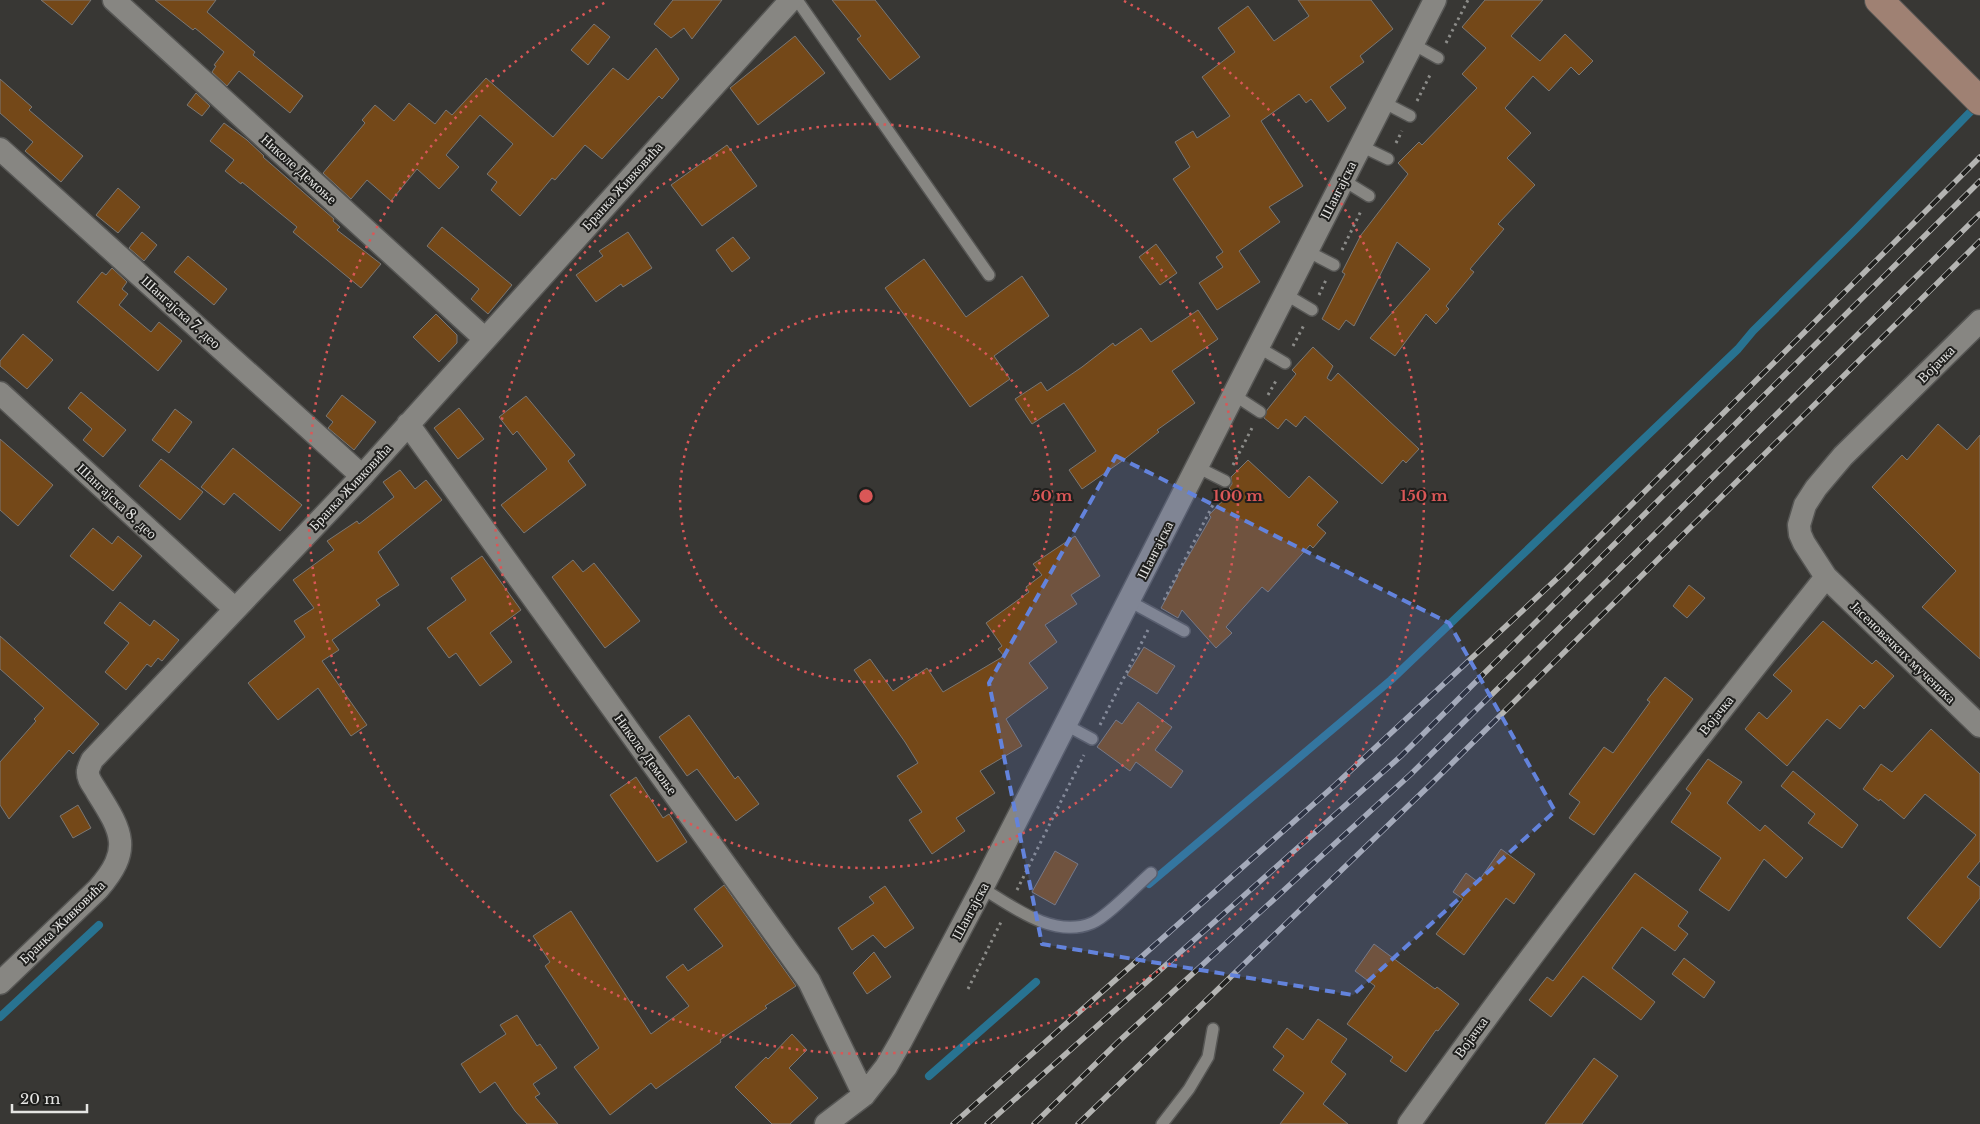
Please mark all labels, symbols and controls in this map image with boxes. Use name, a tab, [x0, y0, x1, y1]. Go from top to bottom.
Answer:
street label: Николе Демоње	[257, 130, 341, 208]
street label: Бранка Живковића	[578, 138, 667, 234]
street label: Шангајска	[1316, 157, 1361, 222]
street label: Шангајска 7. део	[137, 272, 225, 352]
street label: Војачка	[1913, 341, 1959, 387]
street label: Бранка Живковића	[305, 439, 396, 534]
street label: Шангајска 8. део	[73, 459, 161, 543]
text: 50 m	[1032, 486, 1073, 505]
text: 100 m	[1213, 486, 1263, 505]
text: 150 m	[1400, 486, 1448, 505]
centre of rings	[857, 487, 875, 505]
street label: Шангајска	[1133, 517, 1178, 582]
street label: Јасеновачких мученика	[1846, 597, 1960, 708]
street label: Војачка	[1695, 691, 1738, 738]
street label: Николе Демоње	[611, 710, 681, 798]
street label: Бранка Живковића	[15, 876, 109, 968]
street label: Шангајска	[947, 878, 993, 943]
street label: Војачка	[1450, 1013, 1492, 1061]
scale bar	[12, 1082, 88, 1114]
text: 20 m	[20, 1089, 60, 1108]

